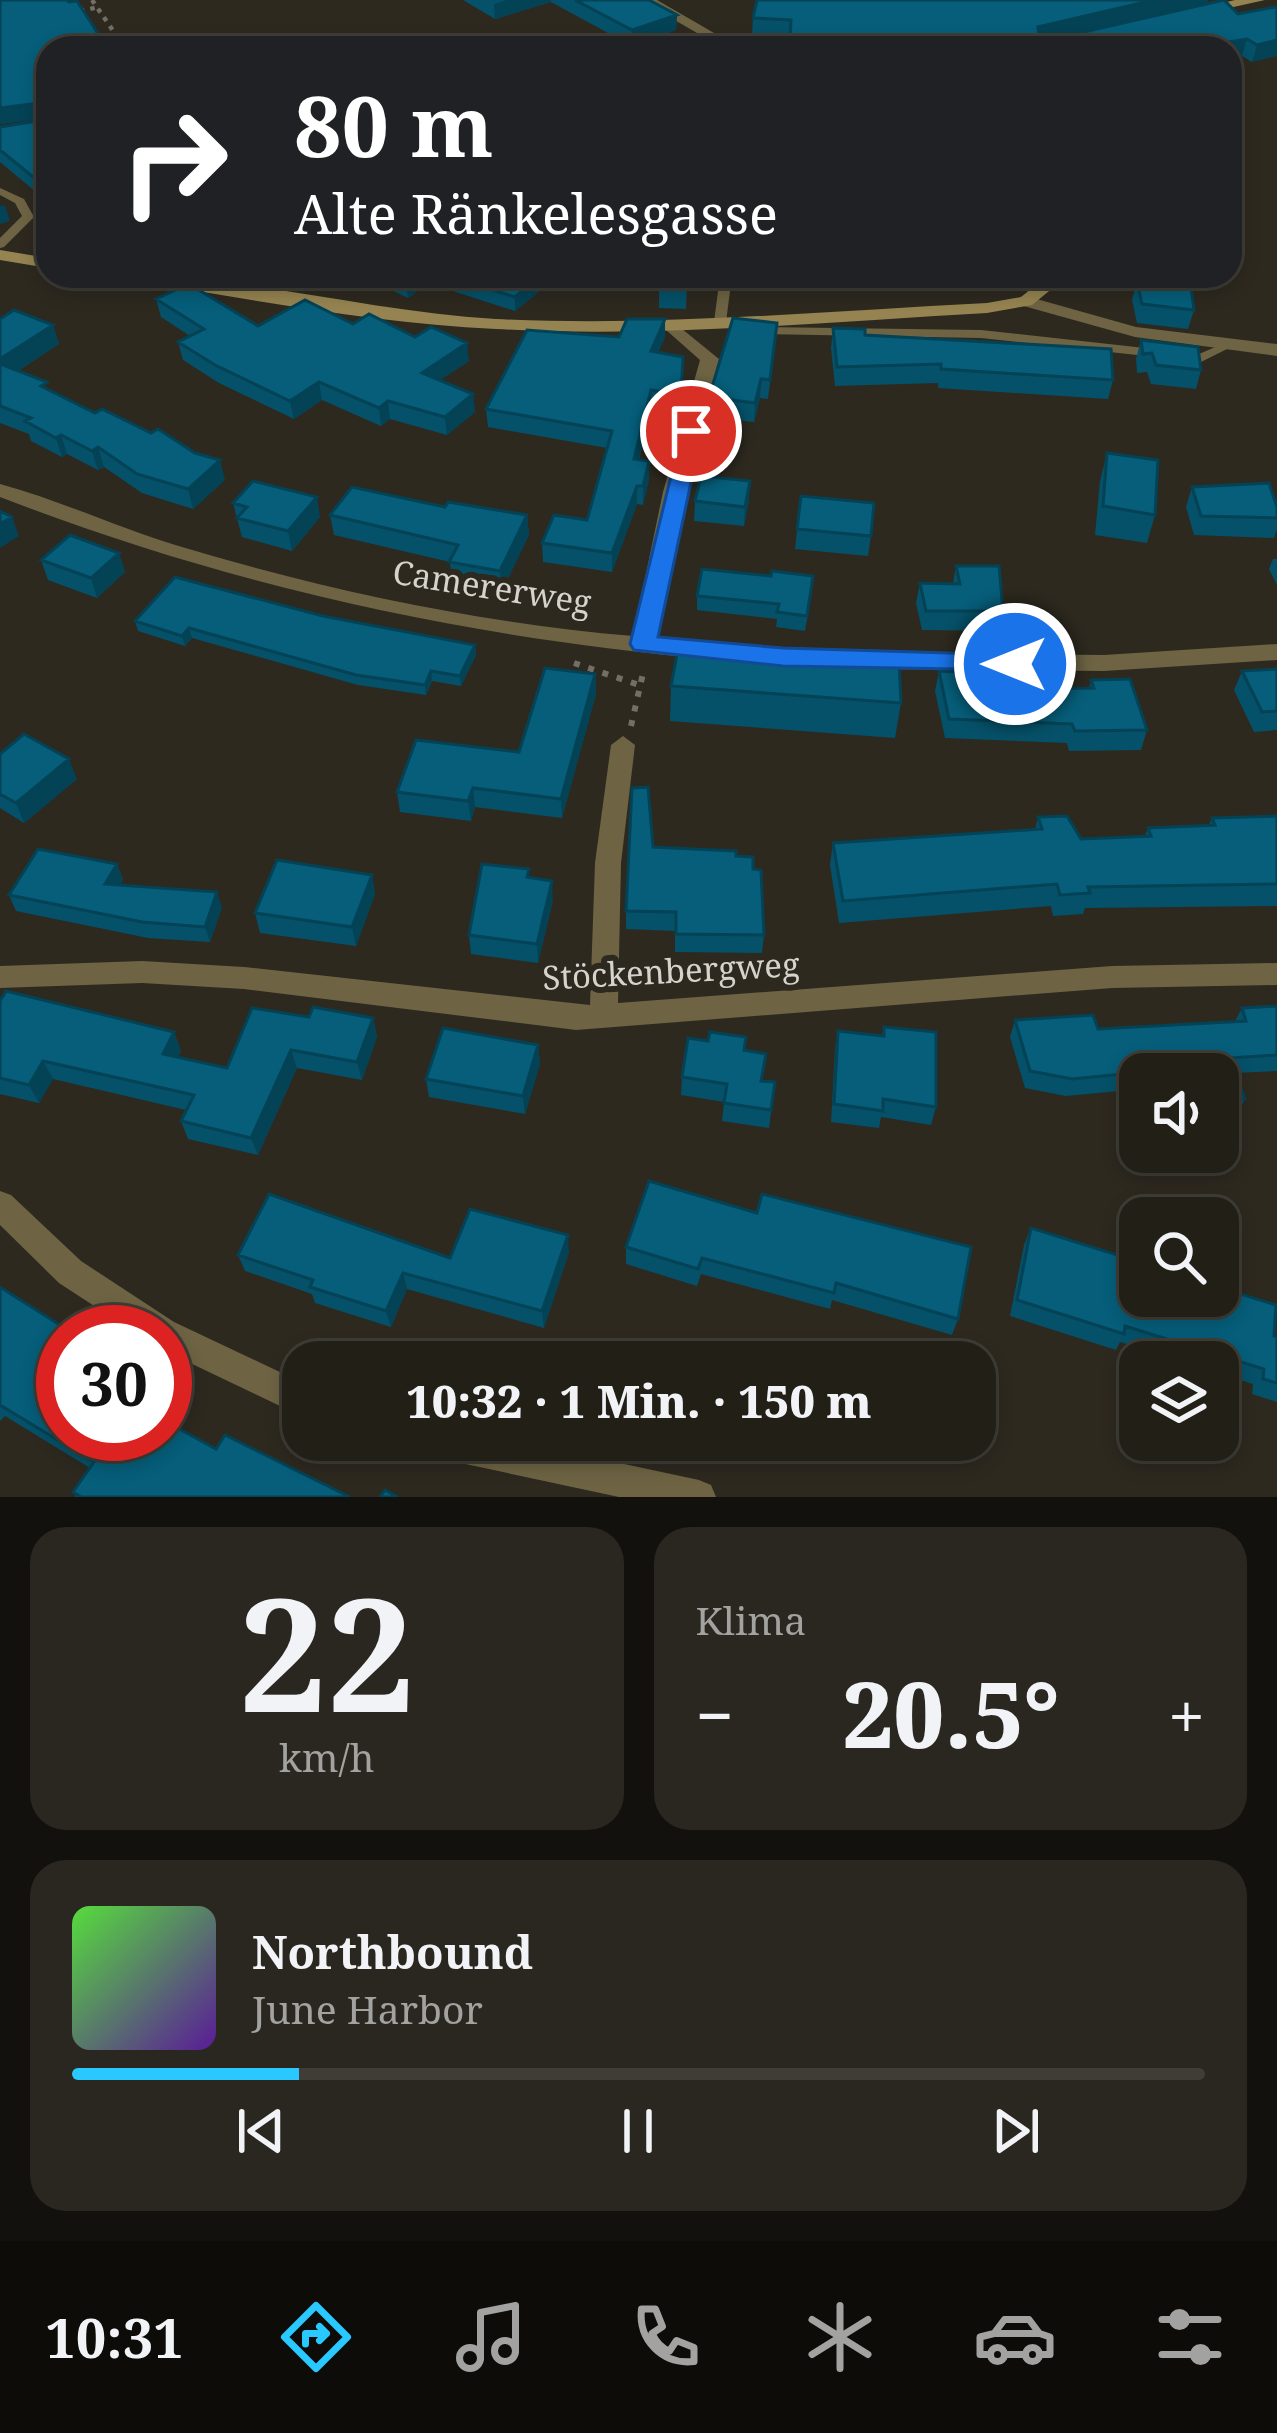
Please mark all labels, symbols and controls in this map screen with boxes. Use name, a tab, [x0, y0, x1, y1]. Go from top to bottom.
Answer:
text: 80 m	[294, 67, 494, 182]
icon: right	[96, 84, 252, 240]
text: Alte Ränkelesgasse	[294, 176, 778, 250]
pin	[640, 380, 742, 482]
icon: arrive	[658, 398, 724, 464]
street label: Camererweg	[390, 549, 595, 624]
position arrow	[952, 601, 1078, 727]
street label: Stöckenbergweg	[541, 941, 801, 1000]
map controls	[1119, 1053, 1239, 1461]
button: sound	[1119, 1053, 1239, 1173]
button: search	[1119, 1197, 1239, 1317]
speed limit sign: 30	[36, 1305, 192, 1461]
button: layers	[1119, 1341, 1239, 1461]
text: 10:32 · 1 Min. · 150 m	[406, 1370, 872, 1431]
text: 22	[239, 1545, 415, 1758]
text: Klima	[696, 1593, 806, 1646]
text: 20.5°	[842, 1652, 1059, 1774]
text: −	[696, 1669, 734, 1759]
text: +	[1168, 1669, 1205, 1759]
text: km/h	[279, 1730, 375, 1783]
text: Northbound	[252, 1921, 533, 1982]
text: June Harbor	[252, 1982, 483, 2035]
icon: previous	[228, 2098, 294, 2164]
icon: pause	[605, 2098, 671, 2164]
icon: next	[983, 2098, 1049, 2164]
icon: directions	[274, 2295, 358, 2379]
icon: music	[449, 2295, 533, 2379]
icon: phone	[624, 2295, 708, 2379]
icon: climate	[798, 2295, 882, 2379]
icon: car	[973, 2295, 1057, 2379]
icon: filters	[1148, 2295, 1232, 2379]
text: 10:31	[45, 2300, 184, 2374]

